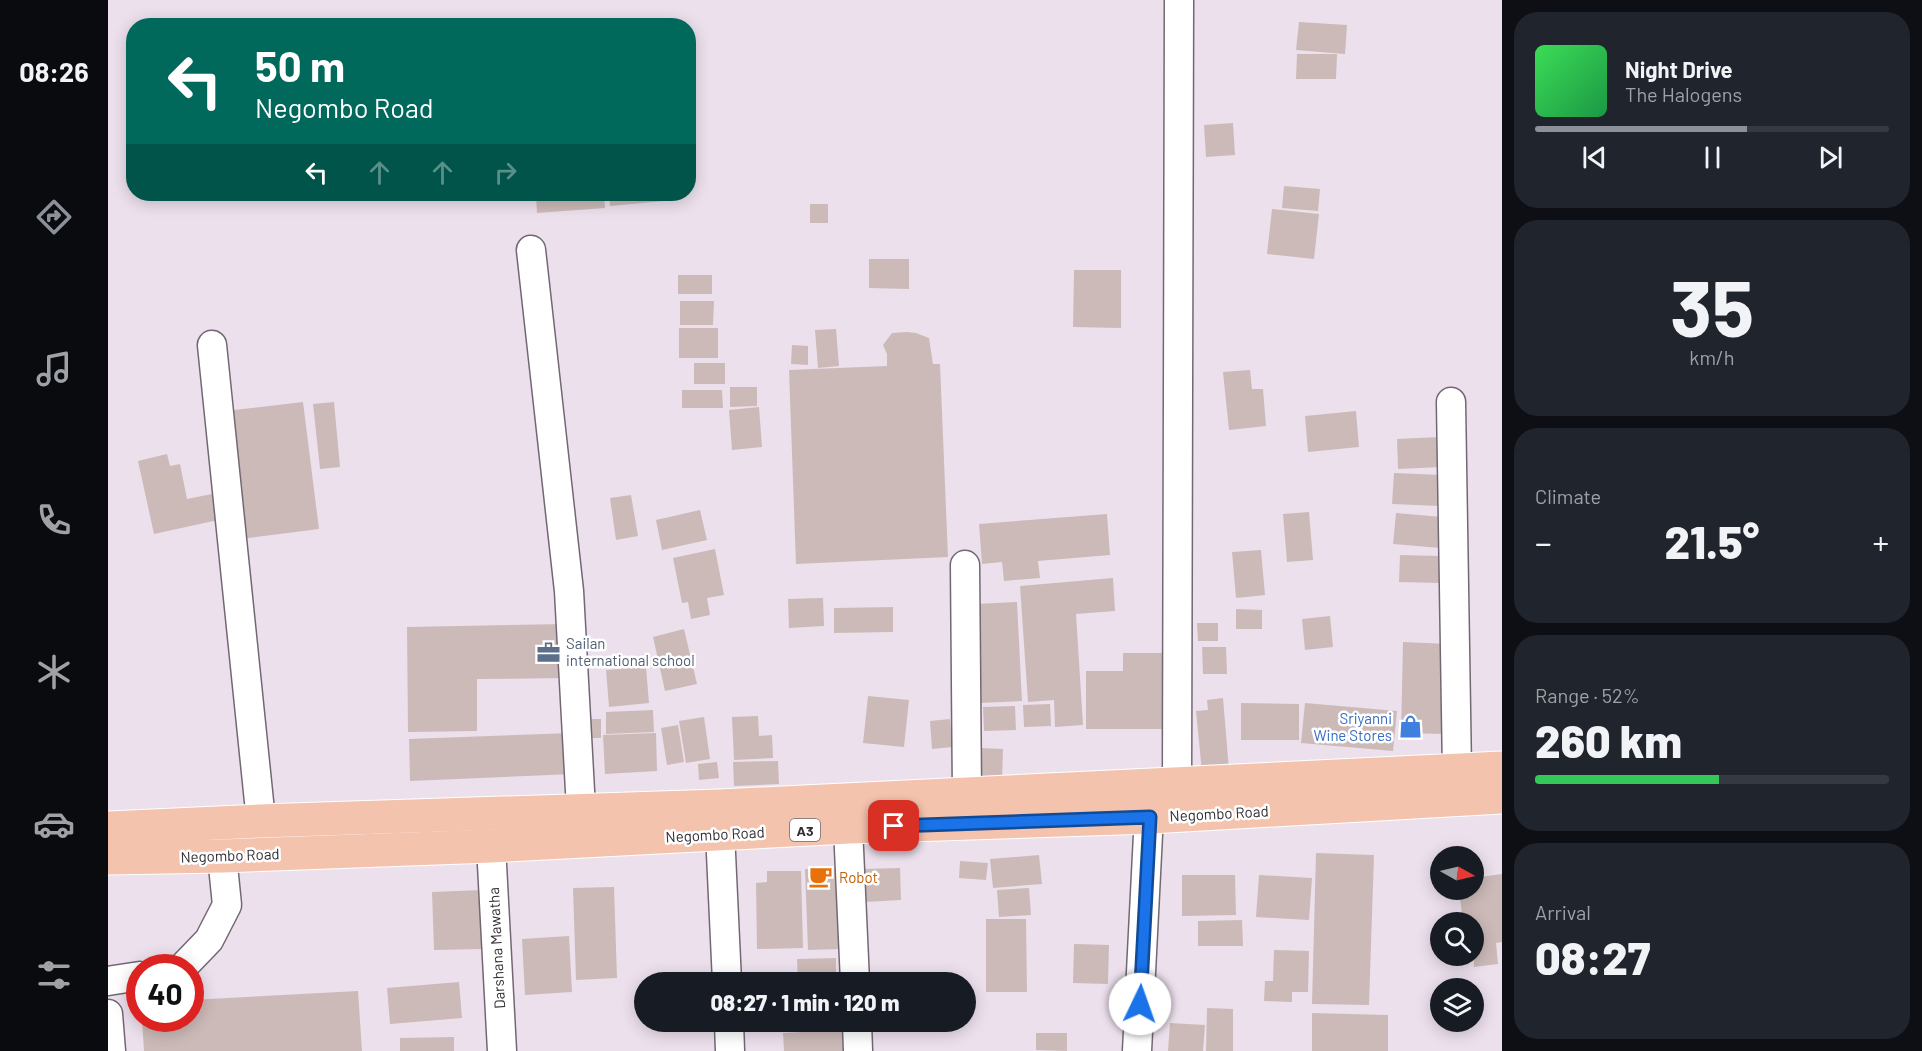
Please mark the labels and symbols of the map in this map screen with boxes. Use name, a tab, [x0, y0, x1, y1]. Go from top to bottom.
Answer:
place label: Sailan international school	[566, 634, 695, 669]
office icon: Sailan international school	[535, 639, 561, 665]
place label: Sriyanni Wine Stores	[1313, 709, 1392, 744]
shop icon: Sriyanni Wine Stores	[1397, 714, 1423, 740]
pin	[868, 800, 919, 851]
street label: Negombo Road	[1169, 801, 1269, 825]
road number: A3	[790, 819, 820, 841]
street label: Negombo Road	[665, 822, 765, 846]
street label: Negombo Road	[180, 844, 280, 866]
north arrow	[1430, 846, 1484, 900]
cafe icon: Robot	[808, 864, 834, 890]
place label: Robot	[839, 868, 878, 886]
street label: Darshana Mawatha	[484, 887, 508, 1009]
speed limit sign: 40	[126, 954, 204, 1032]
position arrow	[1108, 972, 1172, 1036]

